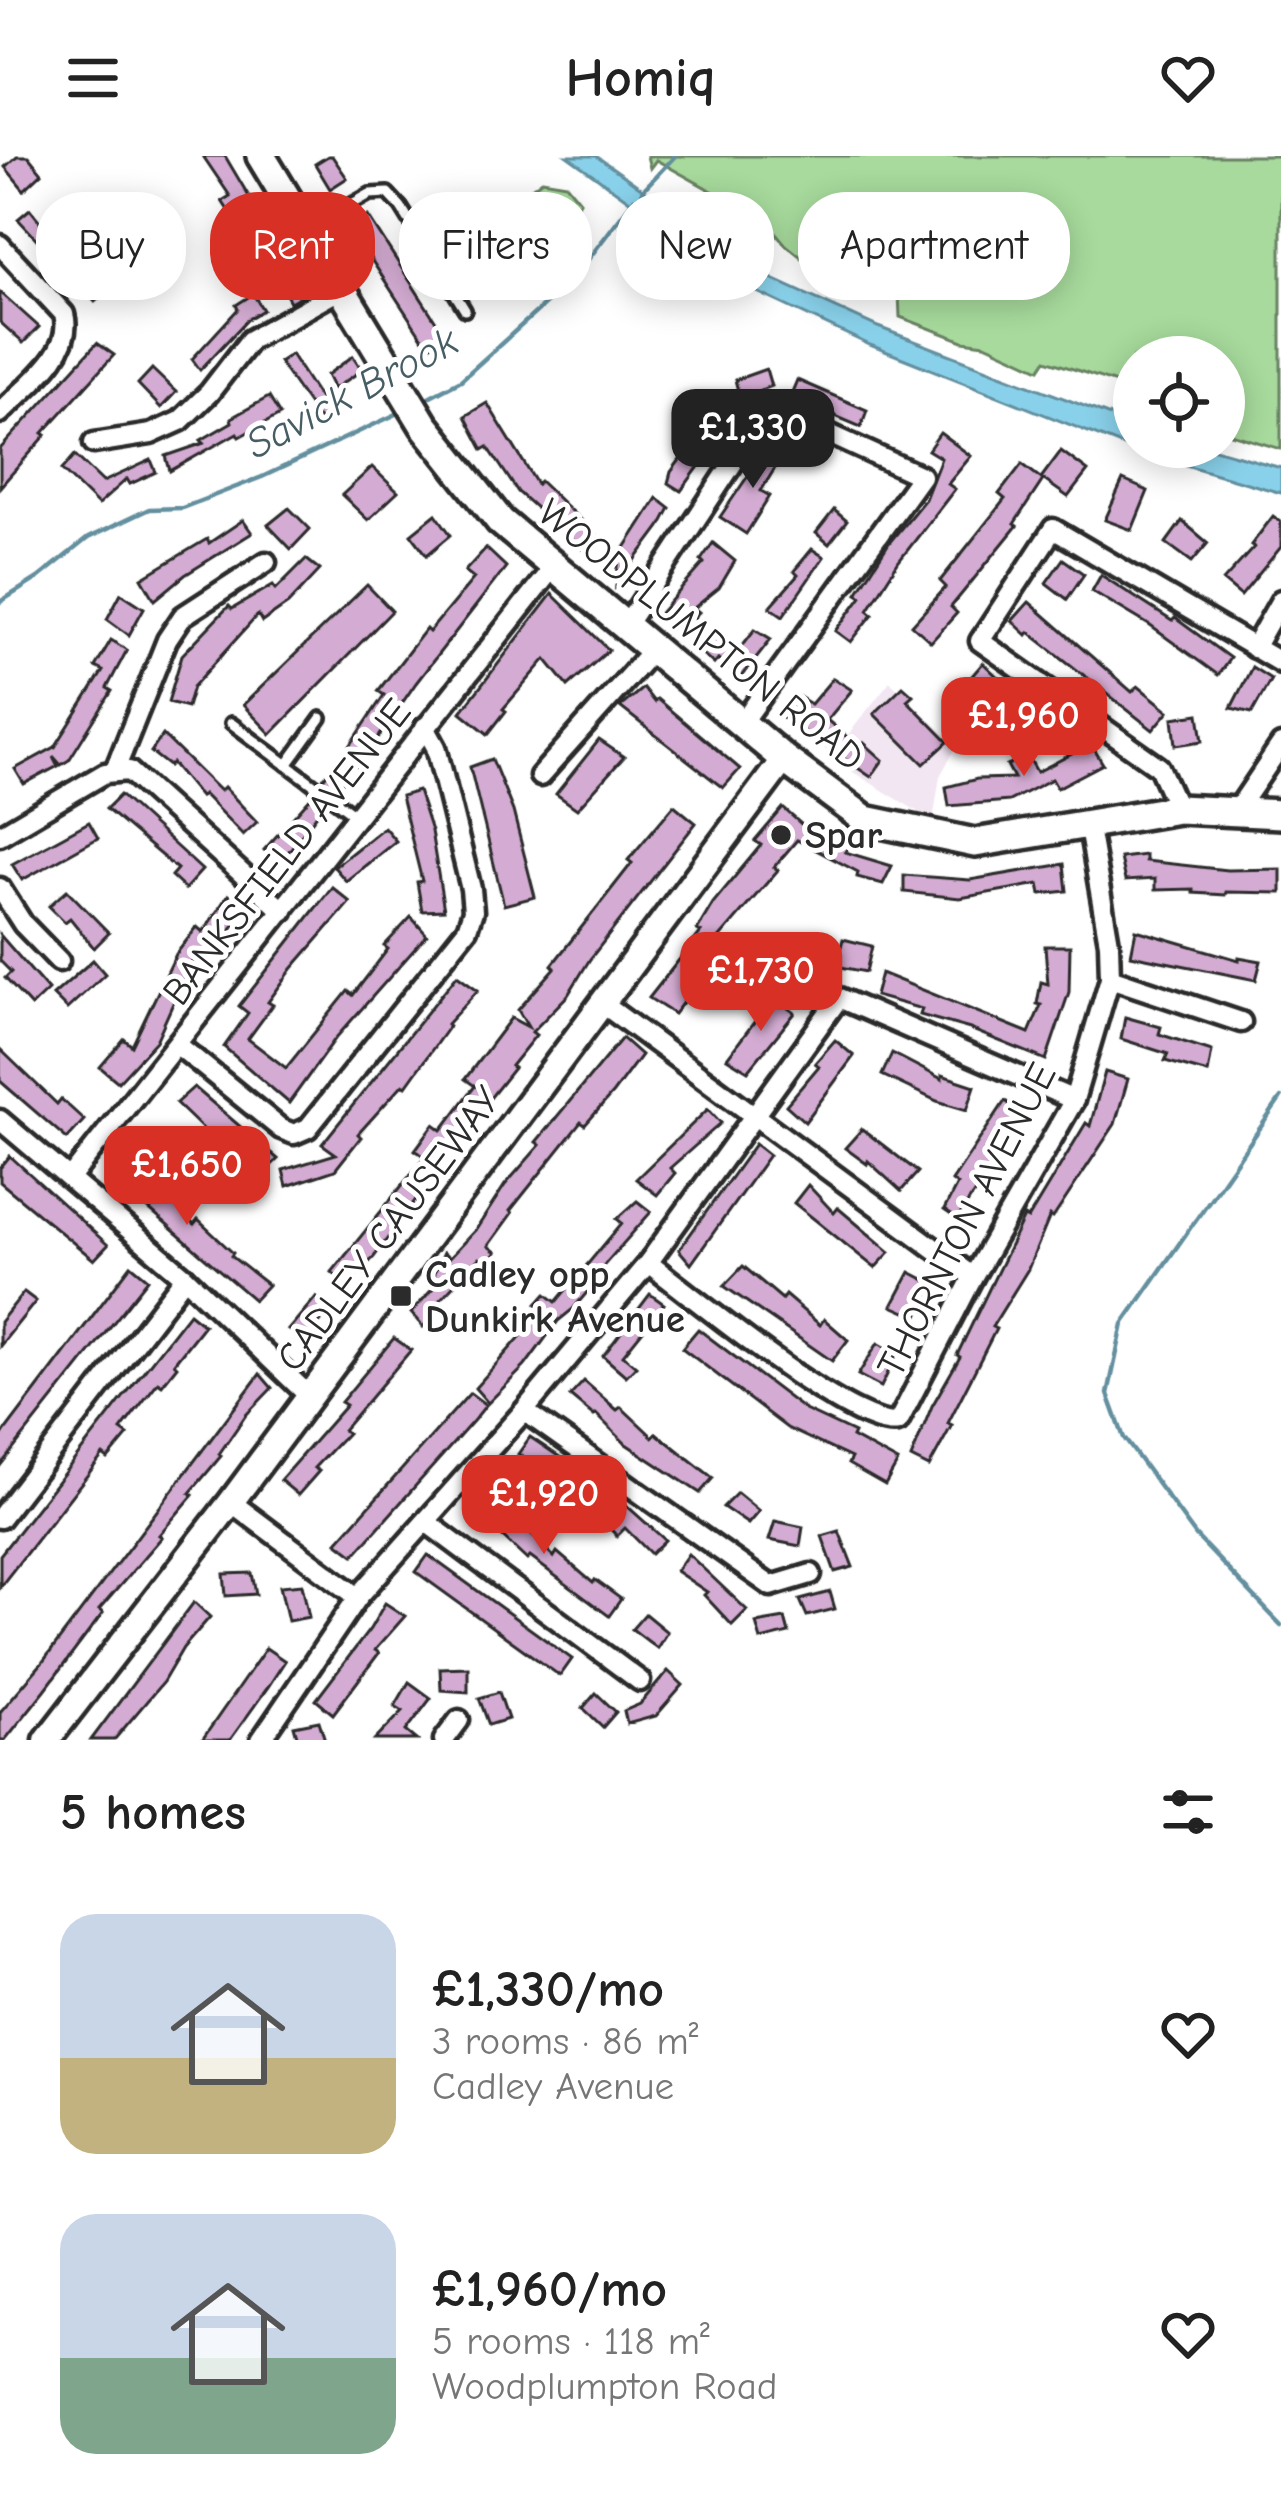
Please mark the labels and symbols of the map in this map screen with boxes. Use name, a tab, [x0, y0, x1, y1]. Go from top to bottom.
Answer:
water label: Savick Brook	[238, 316, 467, 469]
pin: £1,330	[655, 389, 851, 491]
street label: WOODPLUMPTON ROAD	[529, 490, 873, 780]
pin: £1,960	[926, 677, 1122, 779]
street label: BANKSFIELD AVENUE	[154, 690, 420, 1014]
place label: Spar	[805, 813, 882, 858]
marker: Spar	[768, 822, 794, 848]
pin: £1,730	[663, 932, 859, 1034]
street label: THORNTON AVENUE	[868, 1056, 1066, 1384]
street label: CADLEY CAUSEWAY	[267, 1078, 511, 1380]
pin: £1,650	[89, 1126, 285, 1228]
place label: Cadley opp Dunkirk Avenue	[425, 1252, 685, 1342]
marker: Cadley opp Dunkirk Avenue	[388, 1283, 414, 1309]
pin: £1,920	[446, 1455, 642, 1557]

